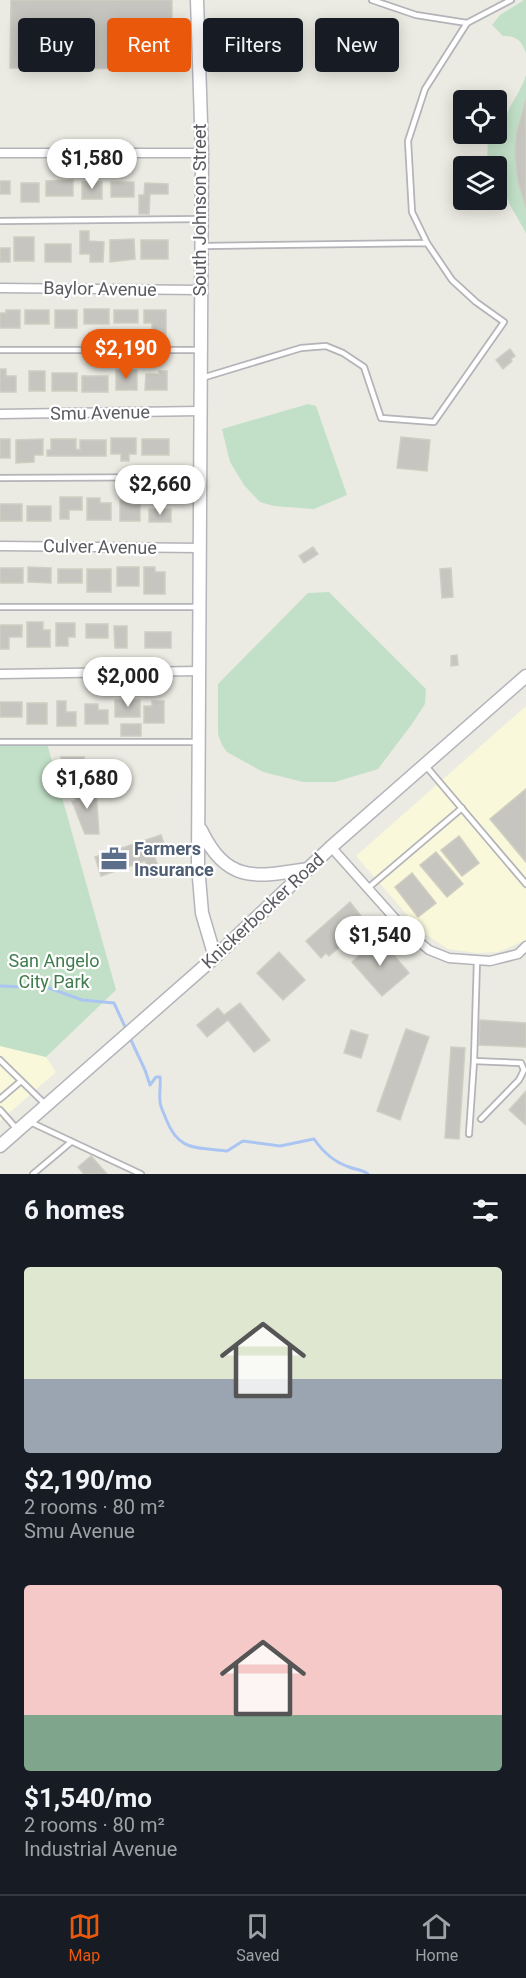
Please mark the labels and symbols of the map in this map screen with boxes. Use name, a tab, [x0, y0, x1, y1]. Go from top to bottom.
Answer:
street label: South Johnson Street	[189, 124, 210, 296]
pin: $1,580	[43, 139, 141, 190]
street label: Baylor Avenue	[43, 277, 157, 300]
pin: $2,190	[77, 329, 175, 380]
street label: Smu Avenue	[50, 401, 150, 424]
pin: $2,660	[111, 465, 209, 516]
street label: Culver Avenue	[43, 535, 157, 558]
pin: $2,000	[79, 657, 177, 708]
pin: $1,680	[38, 759, 136, 810]
place label: Farmers Insurance	[134, 838, 214, 880]
office icon: Farmers Insurance	[99, 844, 129, 874]
street label: Knickerbocker Road	[197, 849, 328, 973]
pin: $1,540	[331, 916, 429, 967]
park label: San Angelo City Park	[9, 950, 99, 992]

